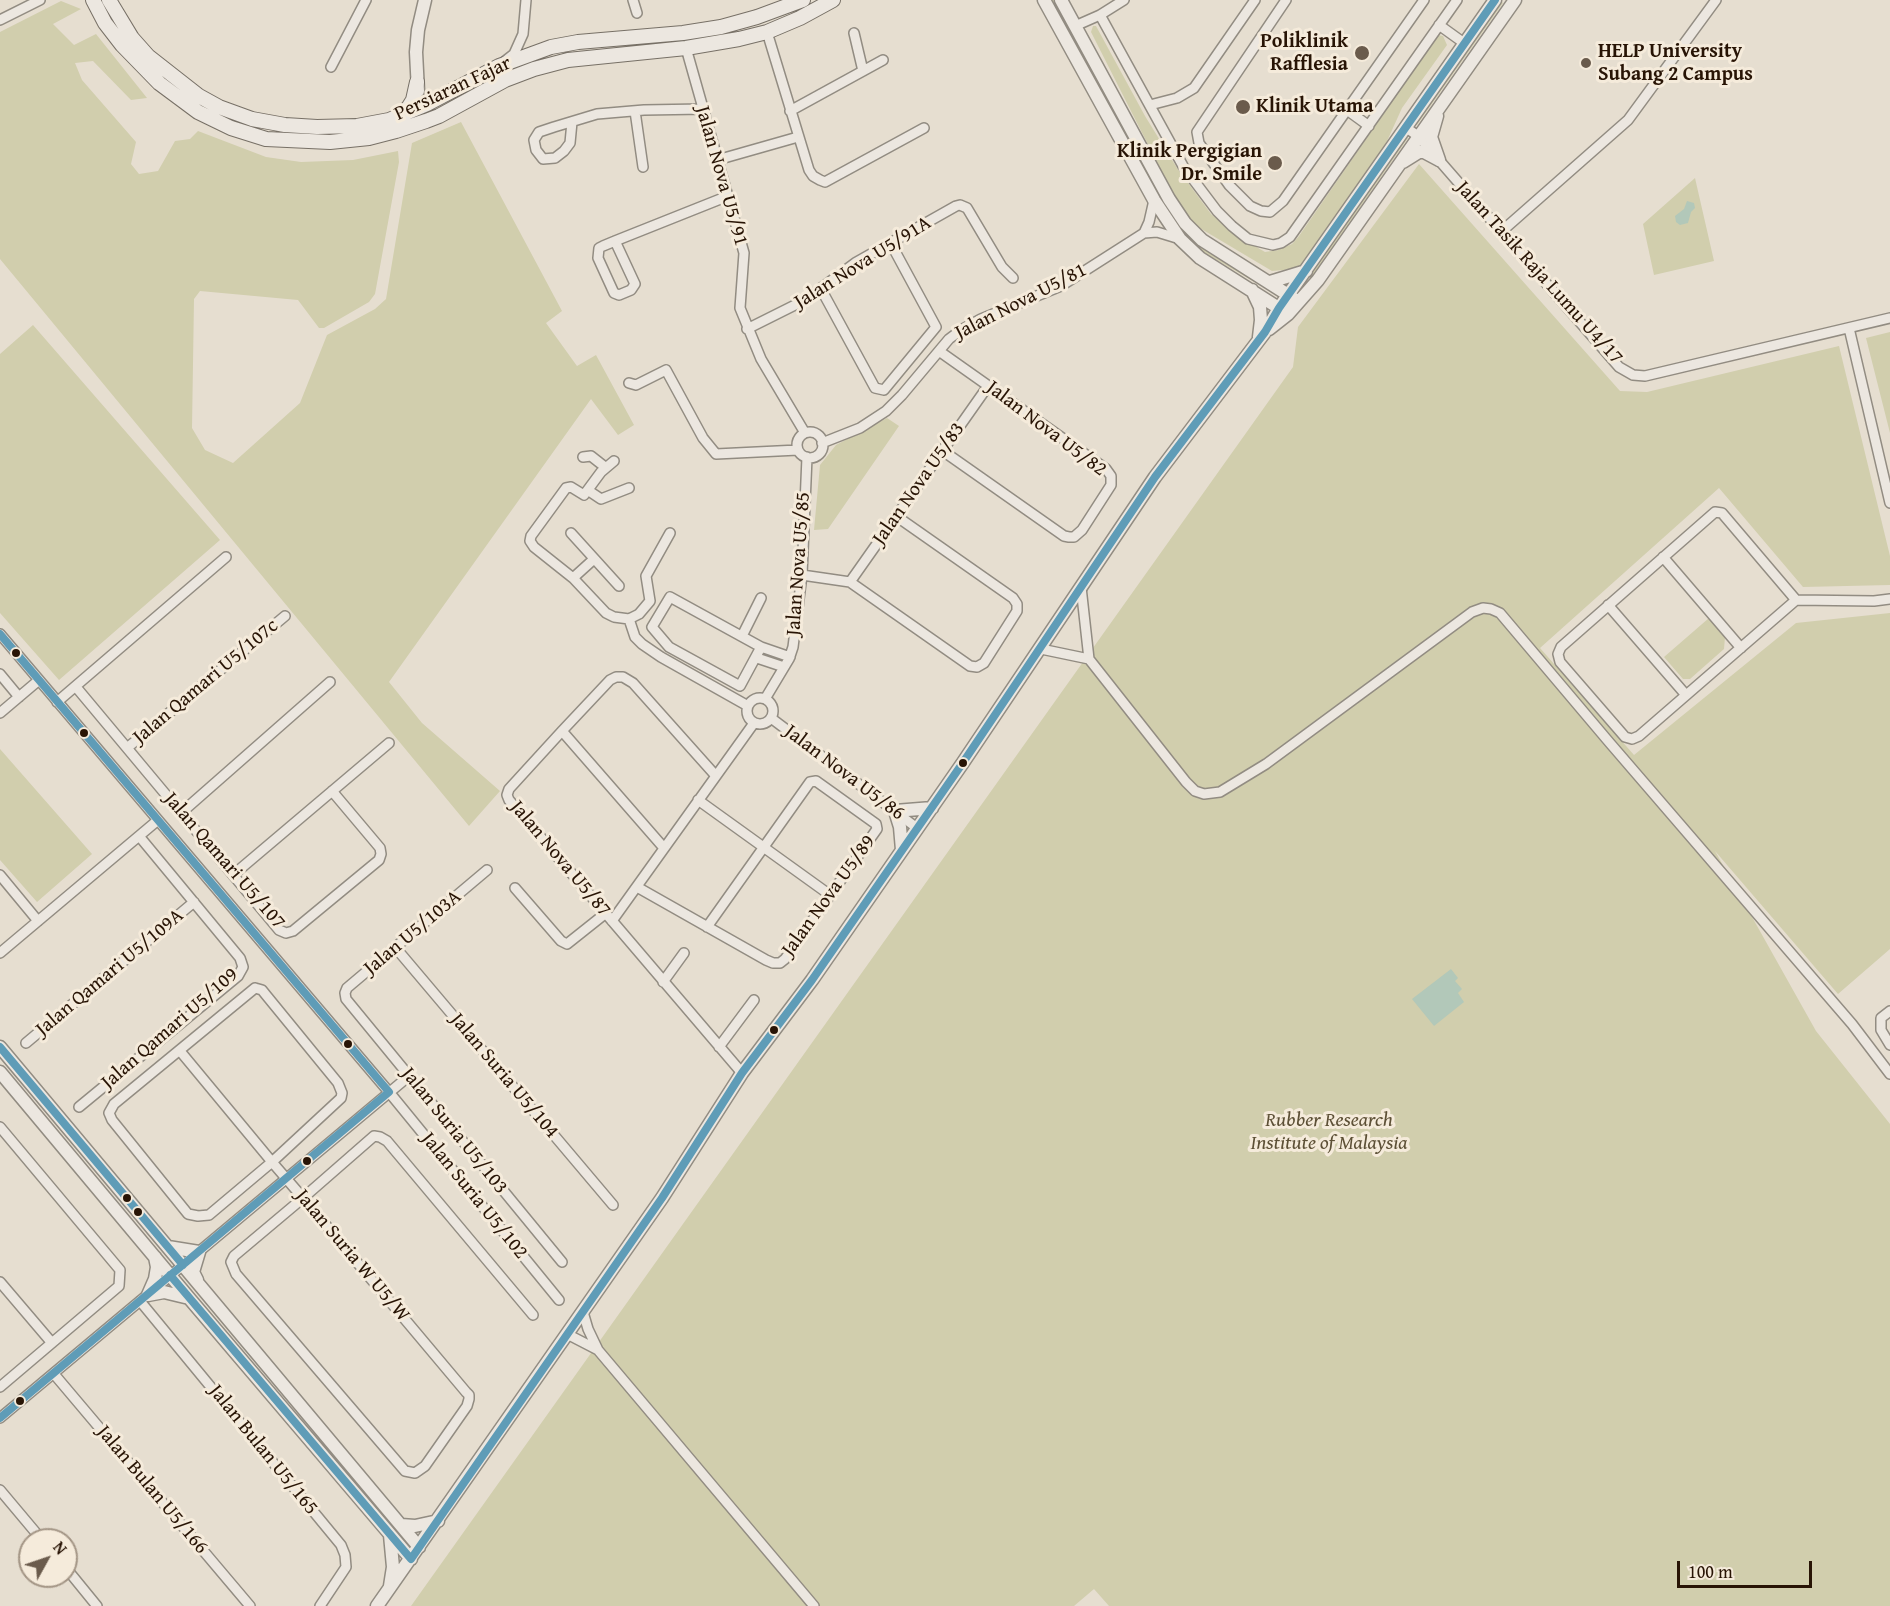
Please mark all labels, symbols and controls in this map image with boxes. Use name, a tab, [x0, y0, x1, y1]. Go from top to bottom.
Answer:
place label: Poliklinik Rafflesia	[1260, 30, 1348, 77]
place label: HELP University Subang 2 Campus	[1598, 40, 1753, 87]
marker: Poliklinik Rafflesia	[1353, 44, 1371, 62]
street label: Persiaran Fajar	[391, 51, 515, 127]
marker: HELP University Subang 2 Campus	[1579, 56, 1593, 70]
place label: Klinik Utama	[1256, 95, 1374, 119]
marker: Klinik Utama	[1234, 98, 1252, 116]
street label: Jalan Nova U5/91	[690, 103, 752, 249]
place label: Klinik Pergigian Dr. Smile	[1117, 140, 1262, 187]
marker: Klinik Pergigian Dr. Smile	[1266, 154, 1284, 172]
street label: Jalan Tasik Raja Lumu U4/17	[1450, 176, 1628, 370]
street label: Jalan Nova U5/91A	[790, 211, 936, 315]
street label: Jalan Nova U5/81	[951, 259, 1091, 345]
street label: Jalan Nova U5/82	[981, 376, 1111, 482]
street label: Jalan Nova U5/83	[868, 418, 970, 550]
street label: Jalan Nova U5/85	[782, 491, 816, 637]
street label: Jalan Qamari U5/107c	[129, 614, 283, 750]
unlabelled marker	[10, 647, 22, 659]
street label: Jalan Nova U5/86	[779, 720, 909, 826]
unlabelled marker	[78, 727, 90, 739]
unlabelled marker	[957, 757, 969, 769]
street label: Jalan Qamari U5/107	[158, 788, 290, 934]
street label: Jalan Nova U5/87	[504, 796, 616, 922]
street label: Jalan Nova U5/89	[777, 831, 881, 961]
street label: Jalan U5/103A	[359, 885, 467, 981]
street label: Jalan Qamari U5/109A	[31, 904, 189, 1042]
street label: Jalan Qamari U5/109	[97, 963, 243, 1095]
street label: Jalan Suria U5/104	[445, 1009, 563, 1143]
unlabelled marker	[768, 1024, 780, 1036]
unlabelled marker	[342, 1038, 354, 1050]
street label: Jalan Suria U5/103	[396, 1063, 512, 1199]
park label: Rubber Research Institute of Malaysia	[1250, 1109, 1408, 1156]
street label: Jalan Suria U5/102	[416, 1128, 532, 1264]
unlabelled marker	[301, 1155, 313, 1167]
street label: Jalan Suria W U5/W	[290, 1185, 414, 1327]
unlabelled marker	[121, 1192, 133, 1204]
unlabelled marker	[132, 1206, 144, 1218]
street label: Jalan Bulan U5/165	[203, 1380, 323, 1520]
unlabelled marker	[14, 1395, 26, 1407]
street label: Jalan Bulan U5/166	[91, 1421, 213, 1559]
north arrow	[18, 1528, 78, 1588]
text: N	[48, 1536, 73, 1560]
scale bar	[1680, 1549, 1815, 1587]
text: 100 m	[1688, 1558, 1733, 1585]

